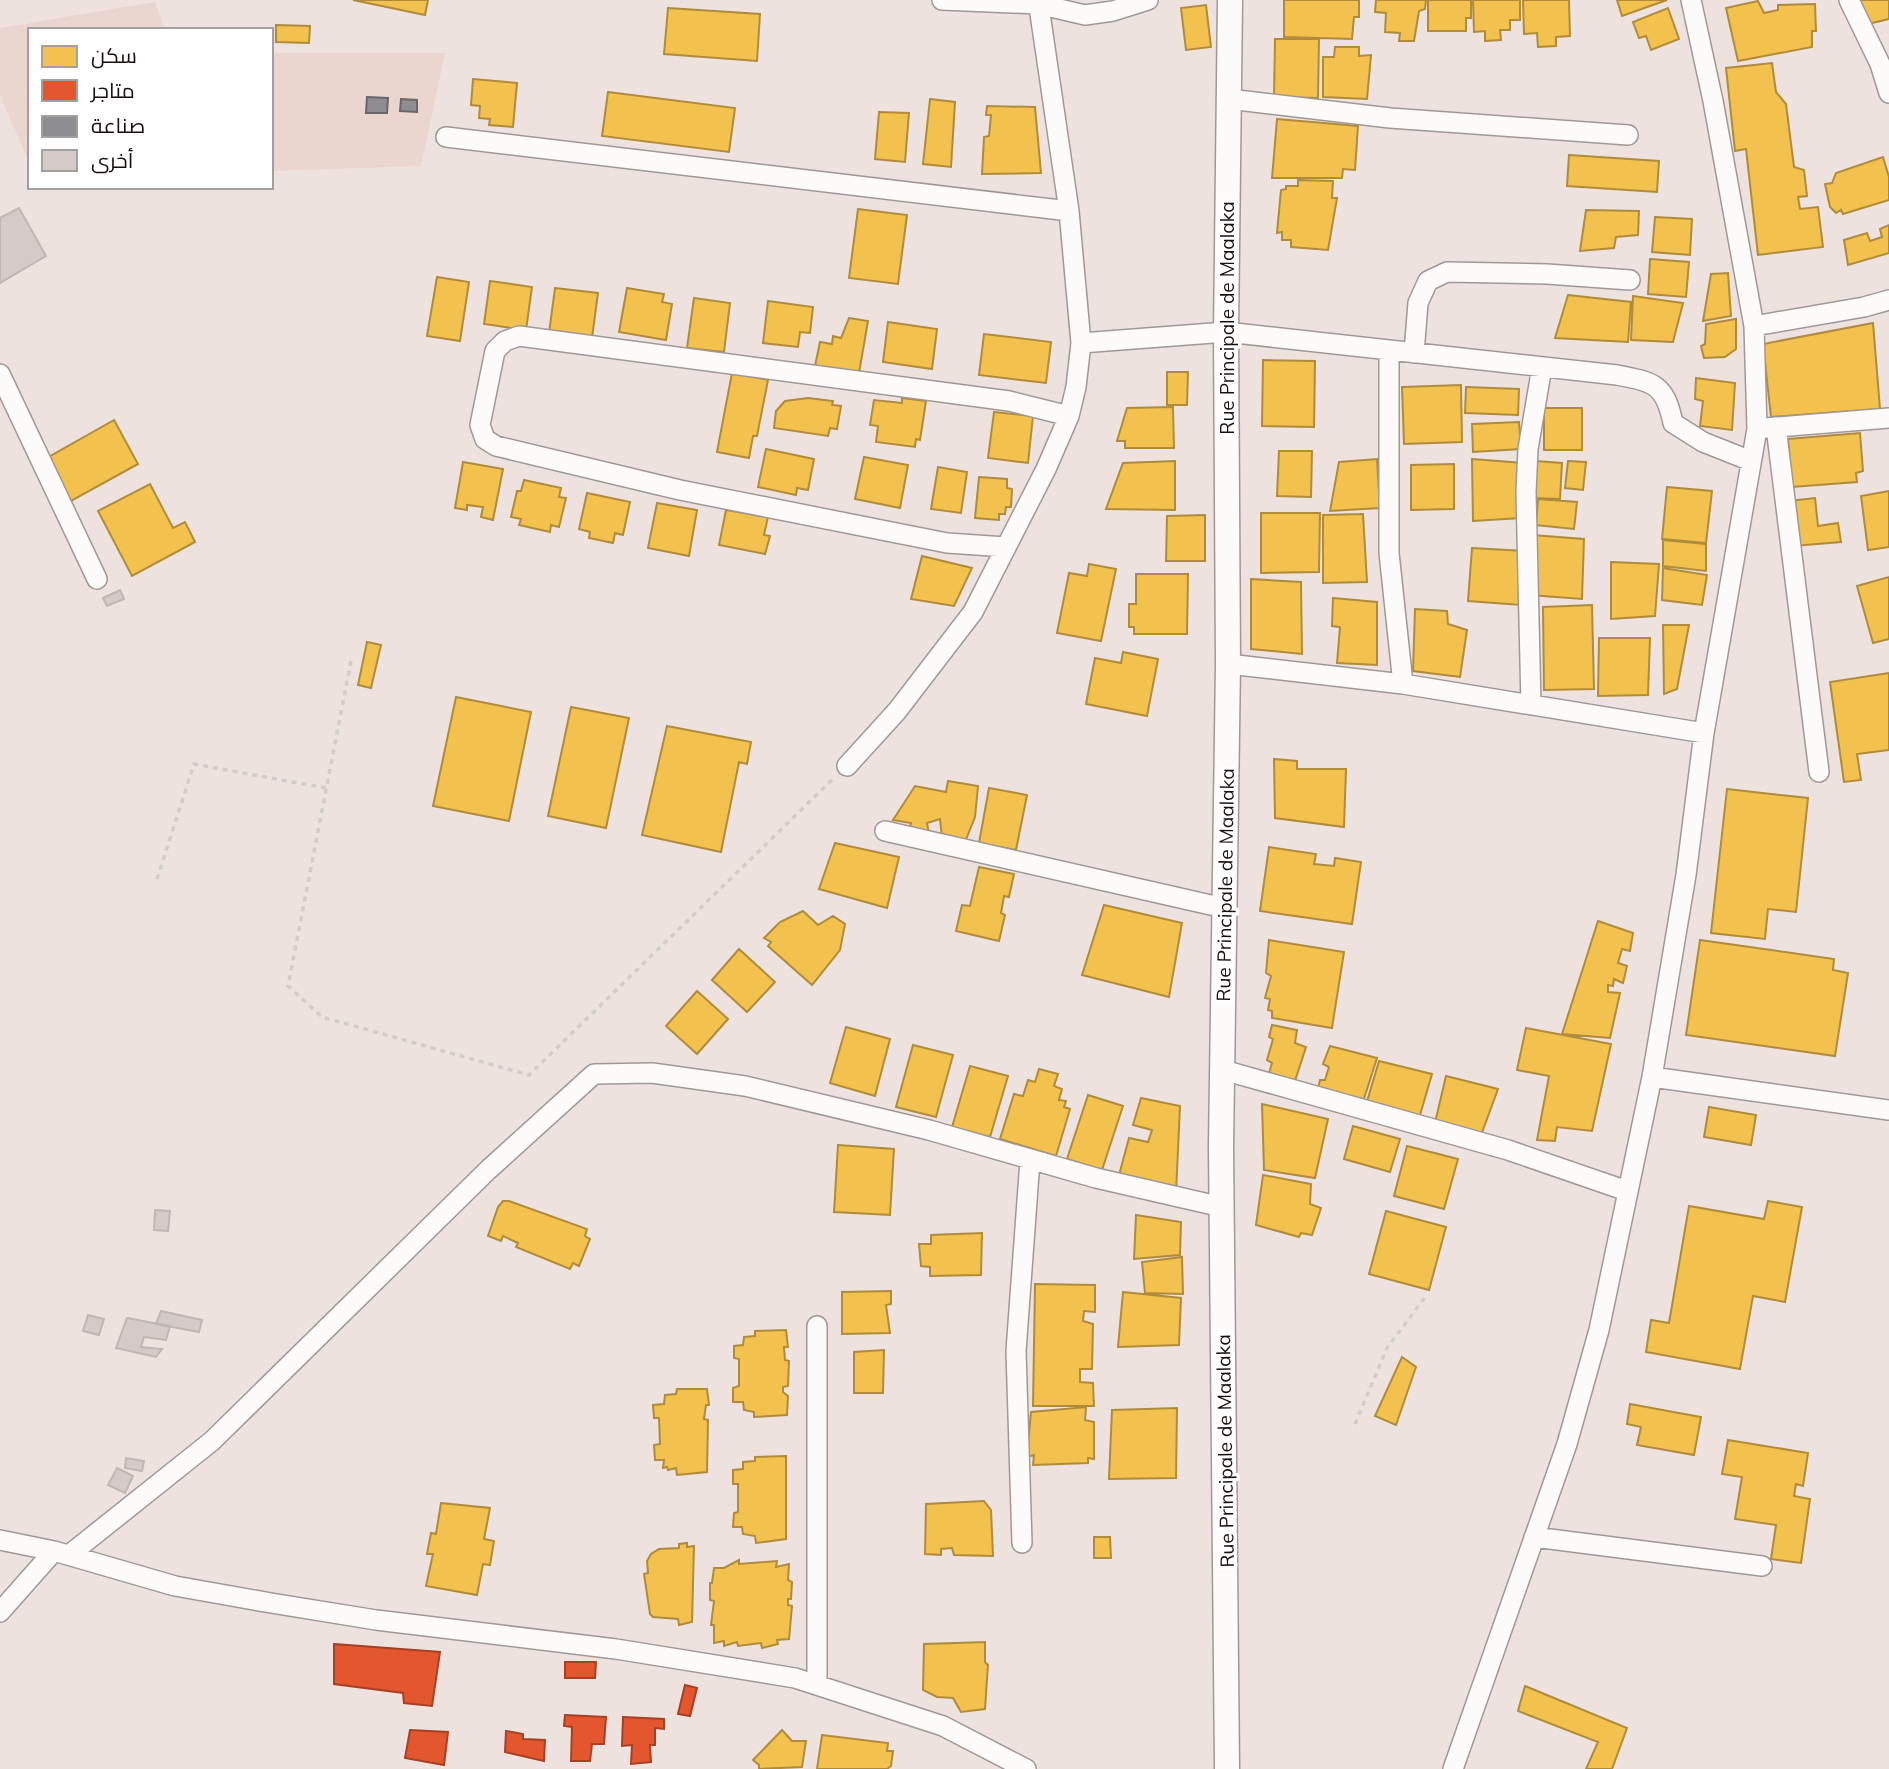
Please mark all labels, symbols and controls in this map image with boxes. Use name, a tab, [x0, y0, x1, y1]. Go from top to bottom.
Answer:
legend	[28, 28, 273, 189]
text: سكن	[91, 42, 137, 69]
text: متاجر	[90, 77, 135, 103]
text: صناعة	[91, 112, 145, 138]
text: أخرى	[91, 147, 133, 174]
street label: Rue Principale de Maalaka	[1215, 201, 1239, 435]
street label: Rue Principale de Maalaka	[1211, 768, 1239, 1002]
street label: Rue Principale de Maalaka	[1211, 1334, 1239, 1568]

